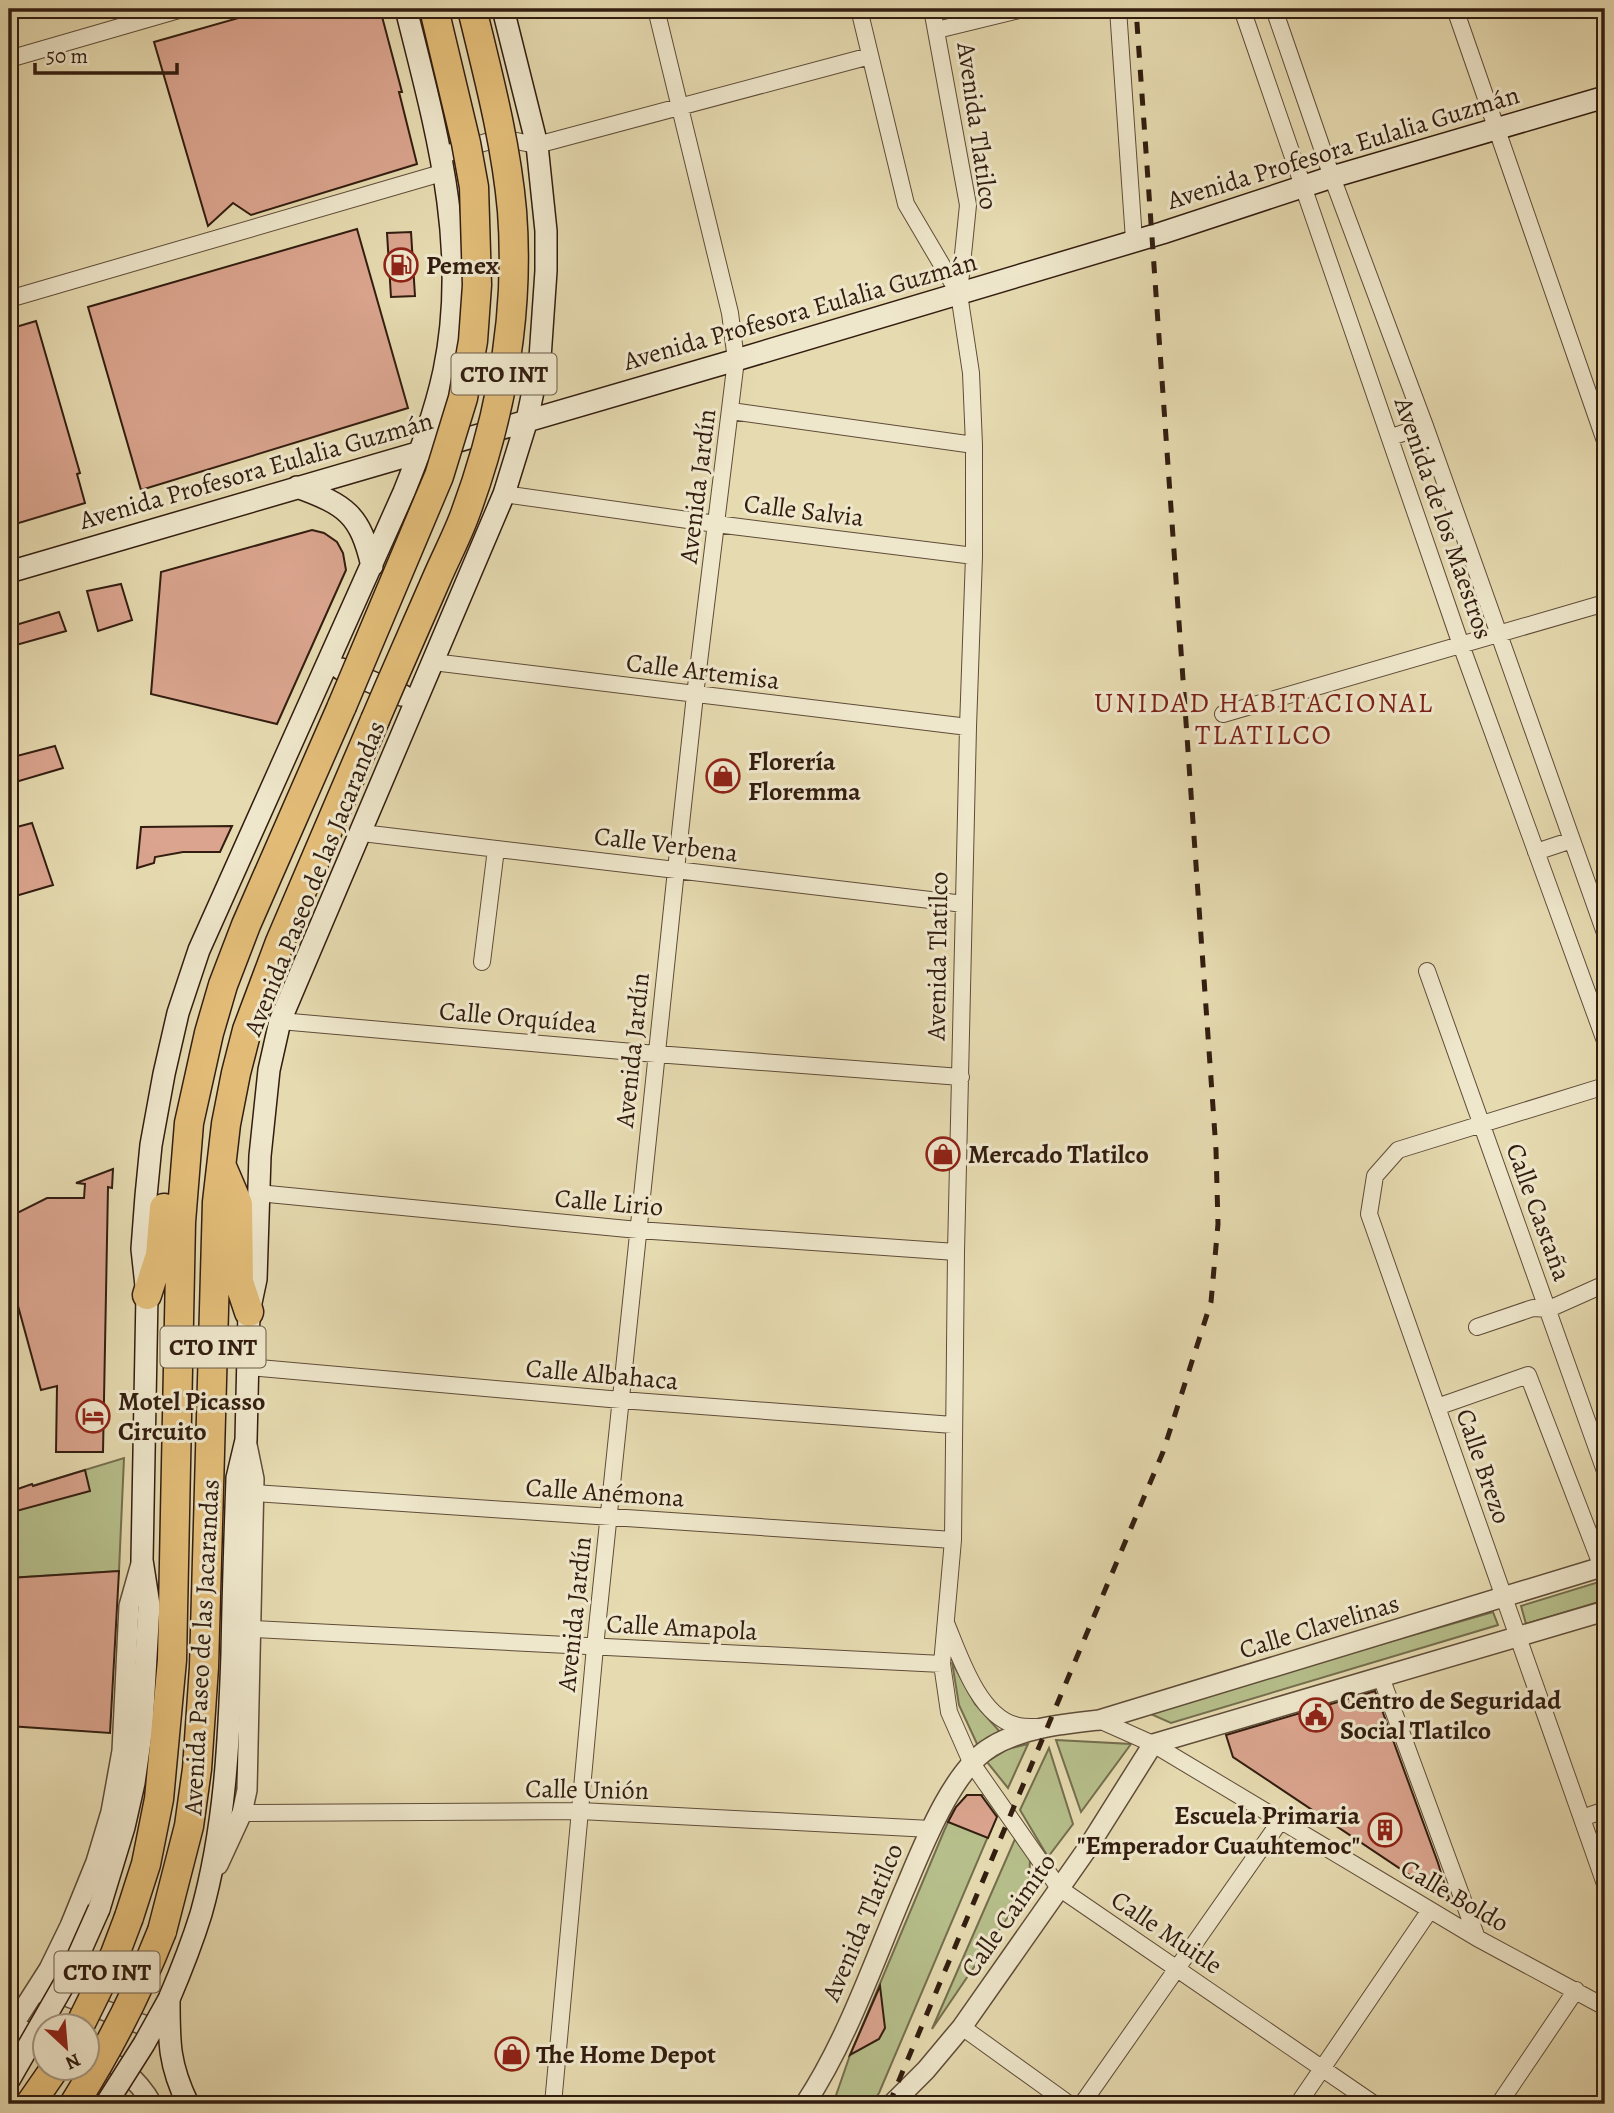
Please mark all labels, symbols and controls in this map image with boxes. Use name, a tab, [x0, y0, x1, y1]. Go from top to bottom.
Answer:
scale bar	[35, 32, 177, 76]
street label: Avenida Tlatilco	[948, 39, 1007, 212]
text: 50 m	[46, 42, 88, 70]
street label: Avenida Profesora Eulalia Guzmán	[1162, 77, 1523, 218]
street label: Avenida Profesora Eulalia Guzmán	[618, 244, 981, 379]
fuel station icon: Pemex	[382, 246, 420, 284]
place label: Pemex	[426, 248, 499, 283]
road number: CTO INT	[452, 354, 556, 394]
street label: Avenida de los Maestros	[1385, 392, 1501, 644]
street label: Avenida Profesora Eulalia Guzmán	[74, 403, 437, 538]
street label: Avenida Jardín	[671, 407, 724, 566]
street label: Calle Salvia	[742, 486, 866, 535]
street label: Calle Artemisa	[624, 645, 782, 698]
district label: UNIDAD HABITACIONAL TLATILCO	[1094, 684, 1434, 754]
street label: Avenida Paseo de las Jacarandas	[235, 716, 394, 1042]
place label: Florería Floremma	[748, 744, 861, 809]
shop icon: Florería Floremma	[704, 757, 742, 795]
street label: Calle Verbena	[592, 818, 740, 871]
street label: Avenida Tlatilco	[919, 871, 956, 1042]
street label: Avenida Jardín	[607, 971, 658, 1130]
street label: Calle Orquídea	[438, 993, 598, 1042]
shop icon: Mercado Tlatilco	[924, 1135, 962, 1173]
place label: Mercado Tlatilco	[968, 1137, 1149, 1172]
street label: Calle Castaña	[1497, 1138, 1580, 1286]
street label: Calle Lirio	[553, 1180, 665, 1225]
road number: CTO INT	[160, 1326, 266, 1367]
street label: Calle Albahaca	[524, 1350, 680, 1399]
place label: Motel Picasso Circuito	[118, 1384, 265, 1449]
hotel icon: Motel Picasso Circuito	[74, 1397, 112, 1435]
street label: Calle Brezo	[1448, 1404, 1520, 1528]
street label: Calle Anémona	[524, 1469, 686, 1516]
street label: Avenida Paseo de las Jacarandas	[175, 1478, 228, 1817]
street label: Avenida Jardín	[549, 1535, 600, 1694]
street label: Calle Clavelinas	[1235, 1586, 1403, 1667]
street label: Calle Amapola	[605, 1606, 759, 1649]
place label: Centro de Seguridad Social Tlatilco	[1340, 1683, 1562, 1748]
public building icon: Centro de Seguridad Social Tlatilco	[1297, 1696, 1335, 1734]
street label: Calle Unión	[525, 1771, 649, 1808]
place label: Escuela Primaria "Emperador Cuauhtemoc"	[1077, 1798, 1360, 1863]
building icon: Escuela Primaria "Emperador Cuauhtemoc"	[1366, 1811, 1404, 1849]
street label: Avenida Tlatilco	[813, 1838, 912, 2008]
street label: Calle Caimito	[953, 1846, 1064, 1984]
street label: Calle Boldo	[1394, 1850, 1515, 1940]
street label: Calle Muitle	[1104, 1882, 1229, 1983]
road number: CTO INT	[55, 1952, 160, 1993]
north arrow	[32, 2011, 102, 2082]
shop icon: The Home Depot	[493, 2035, 531, 2073]
place label: The Home Depot	[536, 2037, 716, 2072]
text: N	[61, 2047, 85, 2076]

